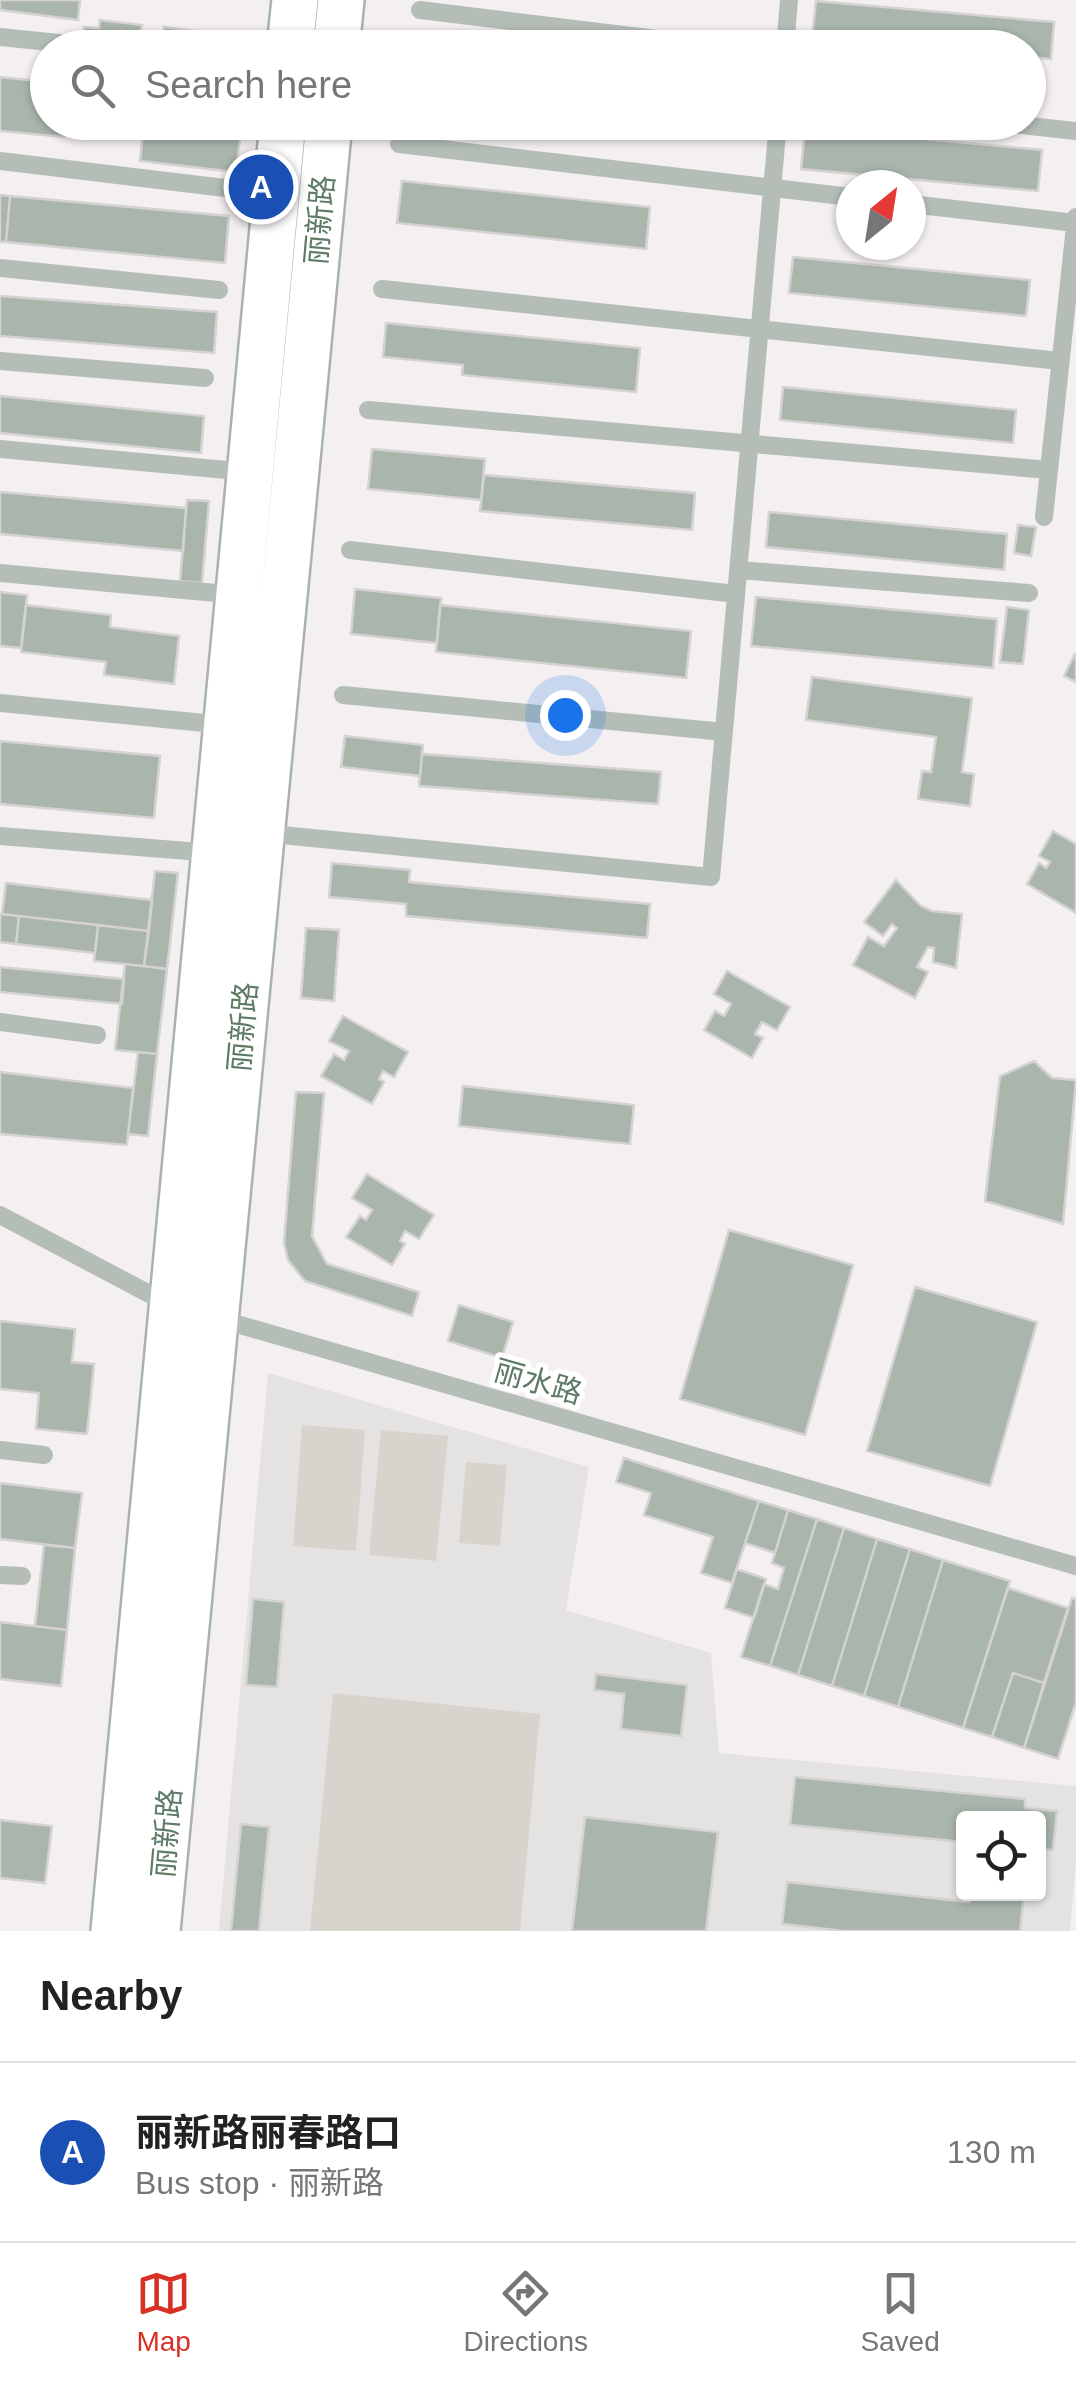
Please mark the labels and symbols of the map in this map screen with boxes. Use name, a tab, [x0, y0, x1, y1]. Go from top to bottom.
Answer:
pin: A	[228, 150, 294, 224]
north arrow	[836, 170, 926, 260]
street label: 丽新路	[299, 174, 340, 266]
your location	[540, 690, 591, 741]
street label: 丽新路	[222, 981, 263, 1073]
street label: 丽水路	[490, 1353, 586, 1410]
street label: 丽新路	[146, 1787, 187, 1879]

